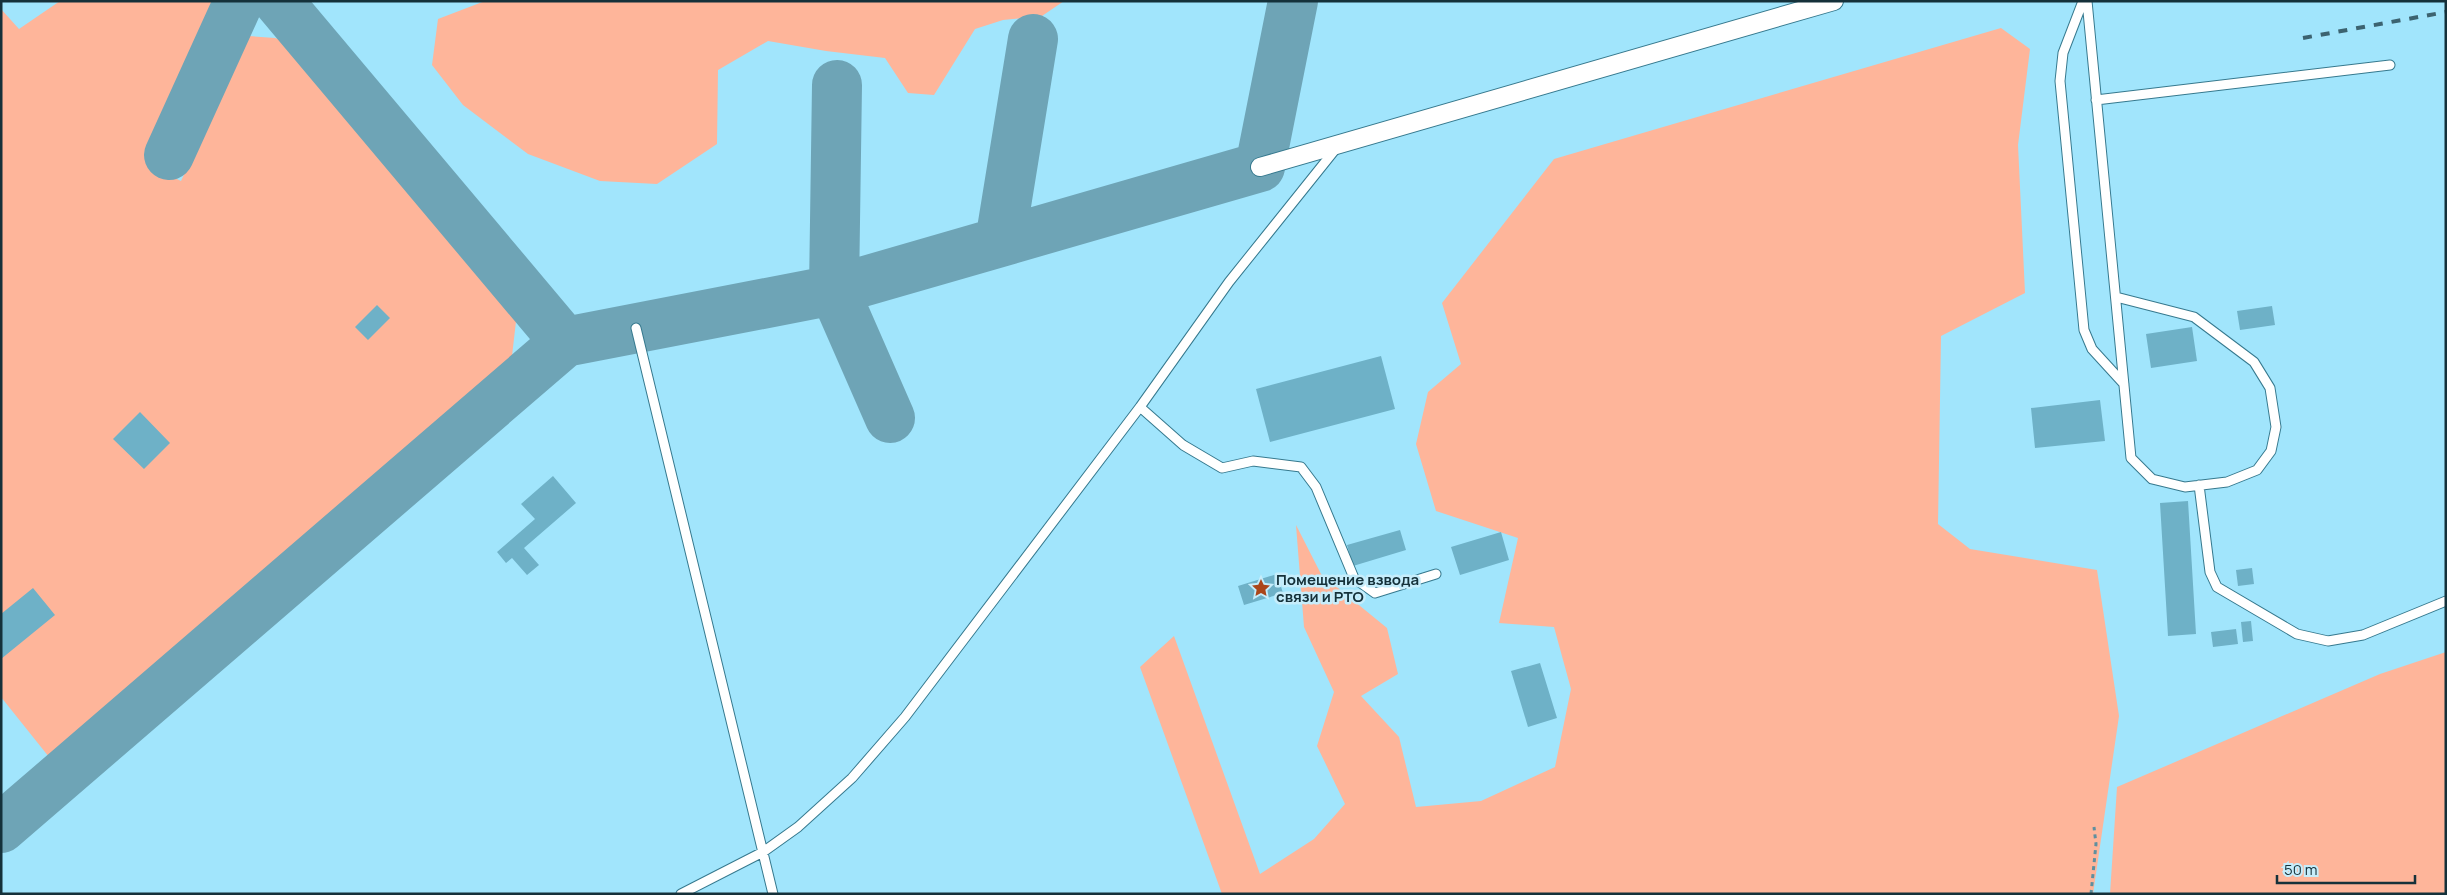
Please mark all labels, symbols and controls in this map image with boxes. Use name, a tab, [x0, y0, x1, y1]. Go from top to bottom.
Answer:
place label: Помещение взвода связи и РТО	[1276, 569, 1419, 607]
place icon: Помещение взвода связи и РТО	[1250, 577, 1272, 599]
scale bar	[2277, 852, 2414, 884]
text: 50 m	[2284, 859, 2318, 880]

